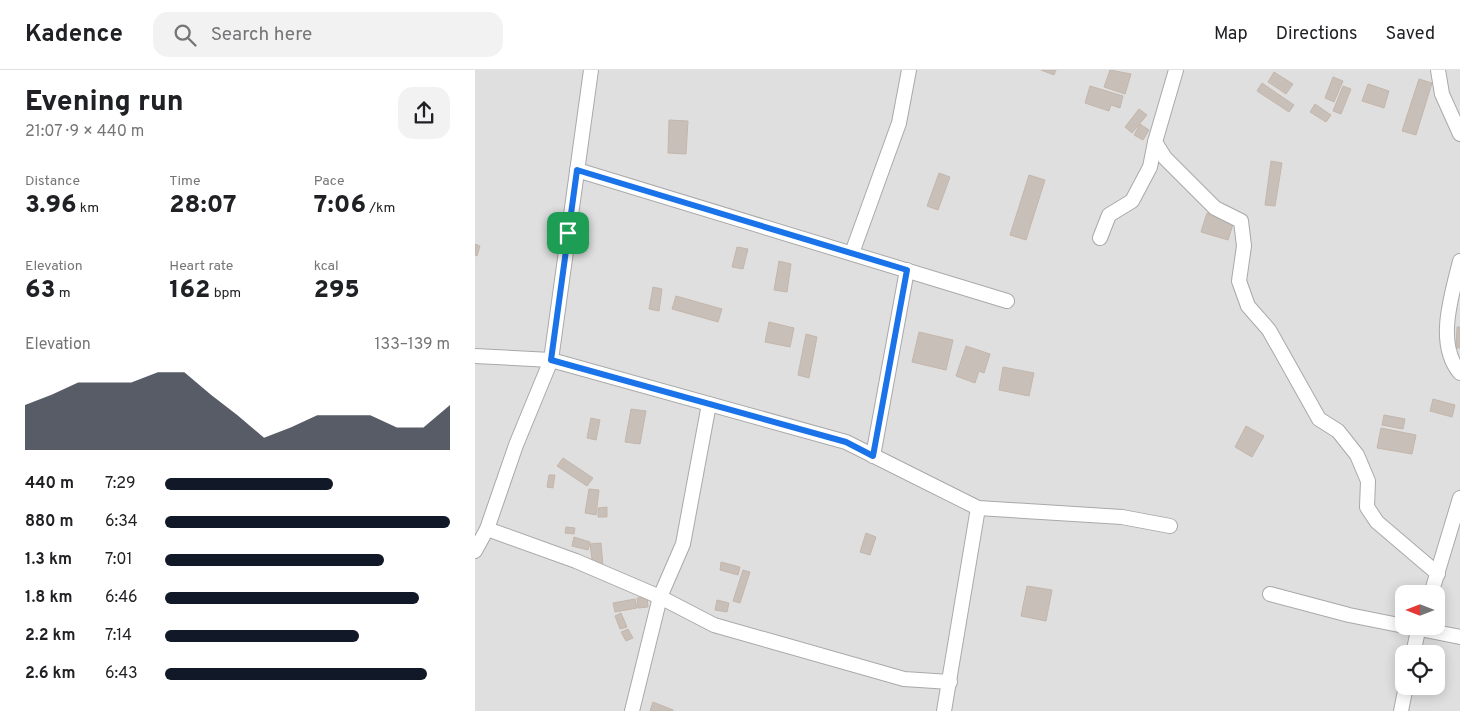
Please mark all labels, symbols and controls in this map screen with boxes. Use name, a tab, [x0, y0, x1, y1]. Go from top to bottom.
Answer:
search box	[153, 12, 503, 57]
text: Kadence	[25, 20, 123, 50]
icon: search	[171, 21, 199, 49]
text: Search here	[211, 23, 312, 47]
text: Map	[1214, 23, 1248, 46]
text: Directions	[1276, 23, 1358, 46]
text: Saved	[1386, 23, 1435, 46]
text: Evening run	[25, 85, 184, 121]
button: share	[398, 87, 450, 139]
text: 21:07 · 9 × 440 m	[25, 122, 144, 142]
text: Distance	[25, 173, 80, 190]
text: Time	[169, 173, 201, 190]
text: Pace	[314, 173, 344, 190]
text: 3.96	[25, 190, 76, 222]
text: 28:07	[169, 190, 236, 222]
text: 7:06	[314, 190, 366, 222]
text: km	[76, 200, 99, 217]
text: /km	[366, 200, 395, 217]
pin	[547, 212, 589, 254]
icon: arrive	[554, 219, 582, 247]
text: Elevation	[25, 258, 83, 275]
text: Heart rate	[169, 258, 233, 275]
text: kcal	[314, 258, 339, 275]
text: 63	[25, 275, 55, 307]
text: 162	[169, 275, 210, 307]
text: 295	[314, 275, 360, 307]
text: m	[55, 285, 71, 302]
text: bpm	[210, 285, 241, 302]
text: Elevation	[25, 335, 91, 355]
text: 133–139 m	[375, 335, 450, 355]
text: 440 m	[25, 474, 74, 494]
text: 7:29	[105, 474, 136, 494]
text: 880 m	[25, 512, 73, 532]
text: 6:34	[105, 512, 138, 532]
text: 1.3 km	[25, 550, 72, 570]
text: 7:01	[105, 550, 133, 570]
north arrow	[1395, 585, 1445, 635]
map controls	[1395, 585, 1445, 695]
text: 1.8 km	[25, 588, 72, 608]
text: 6:46	[105, 588, 138, 608]
text: 2.2 km	[25, 626, 75, 646]
text: 7:14	[105, 626, 132, 646]
button: locate	[1395, 645, 1445, 695]
text: 2.6 km	[25, 664, 76, 684]
text: 6:43	[105, 664, 138, 684]

